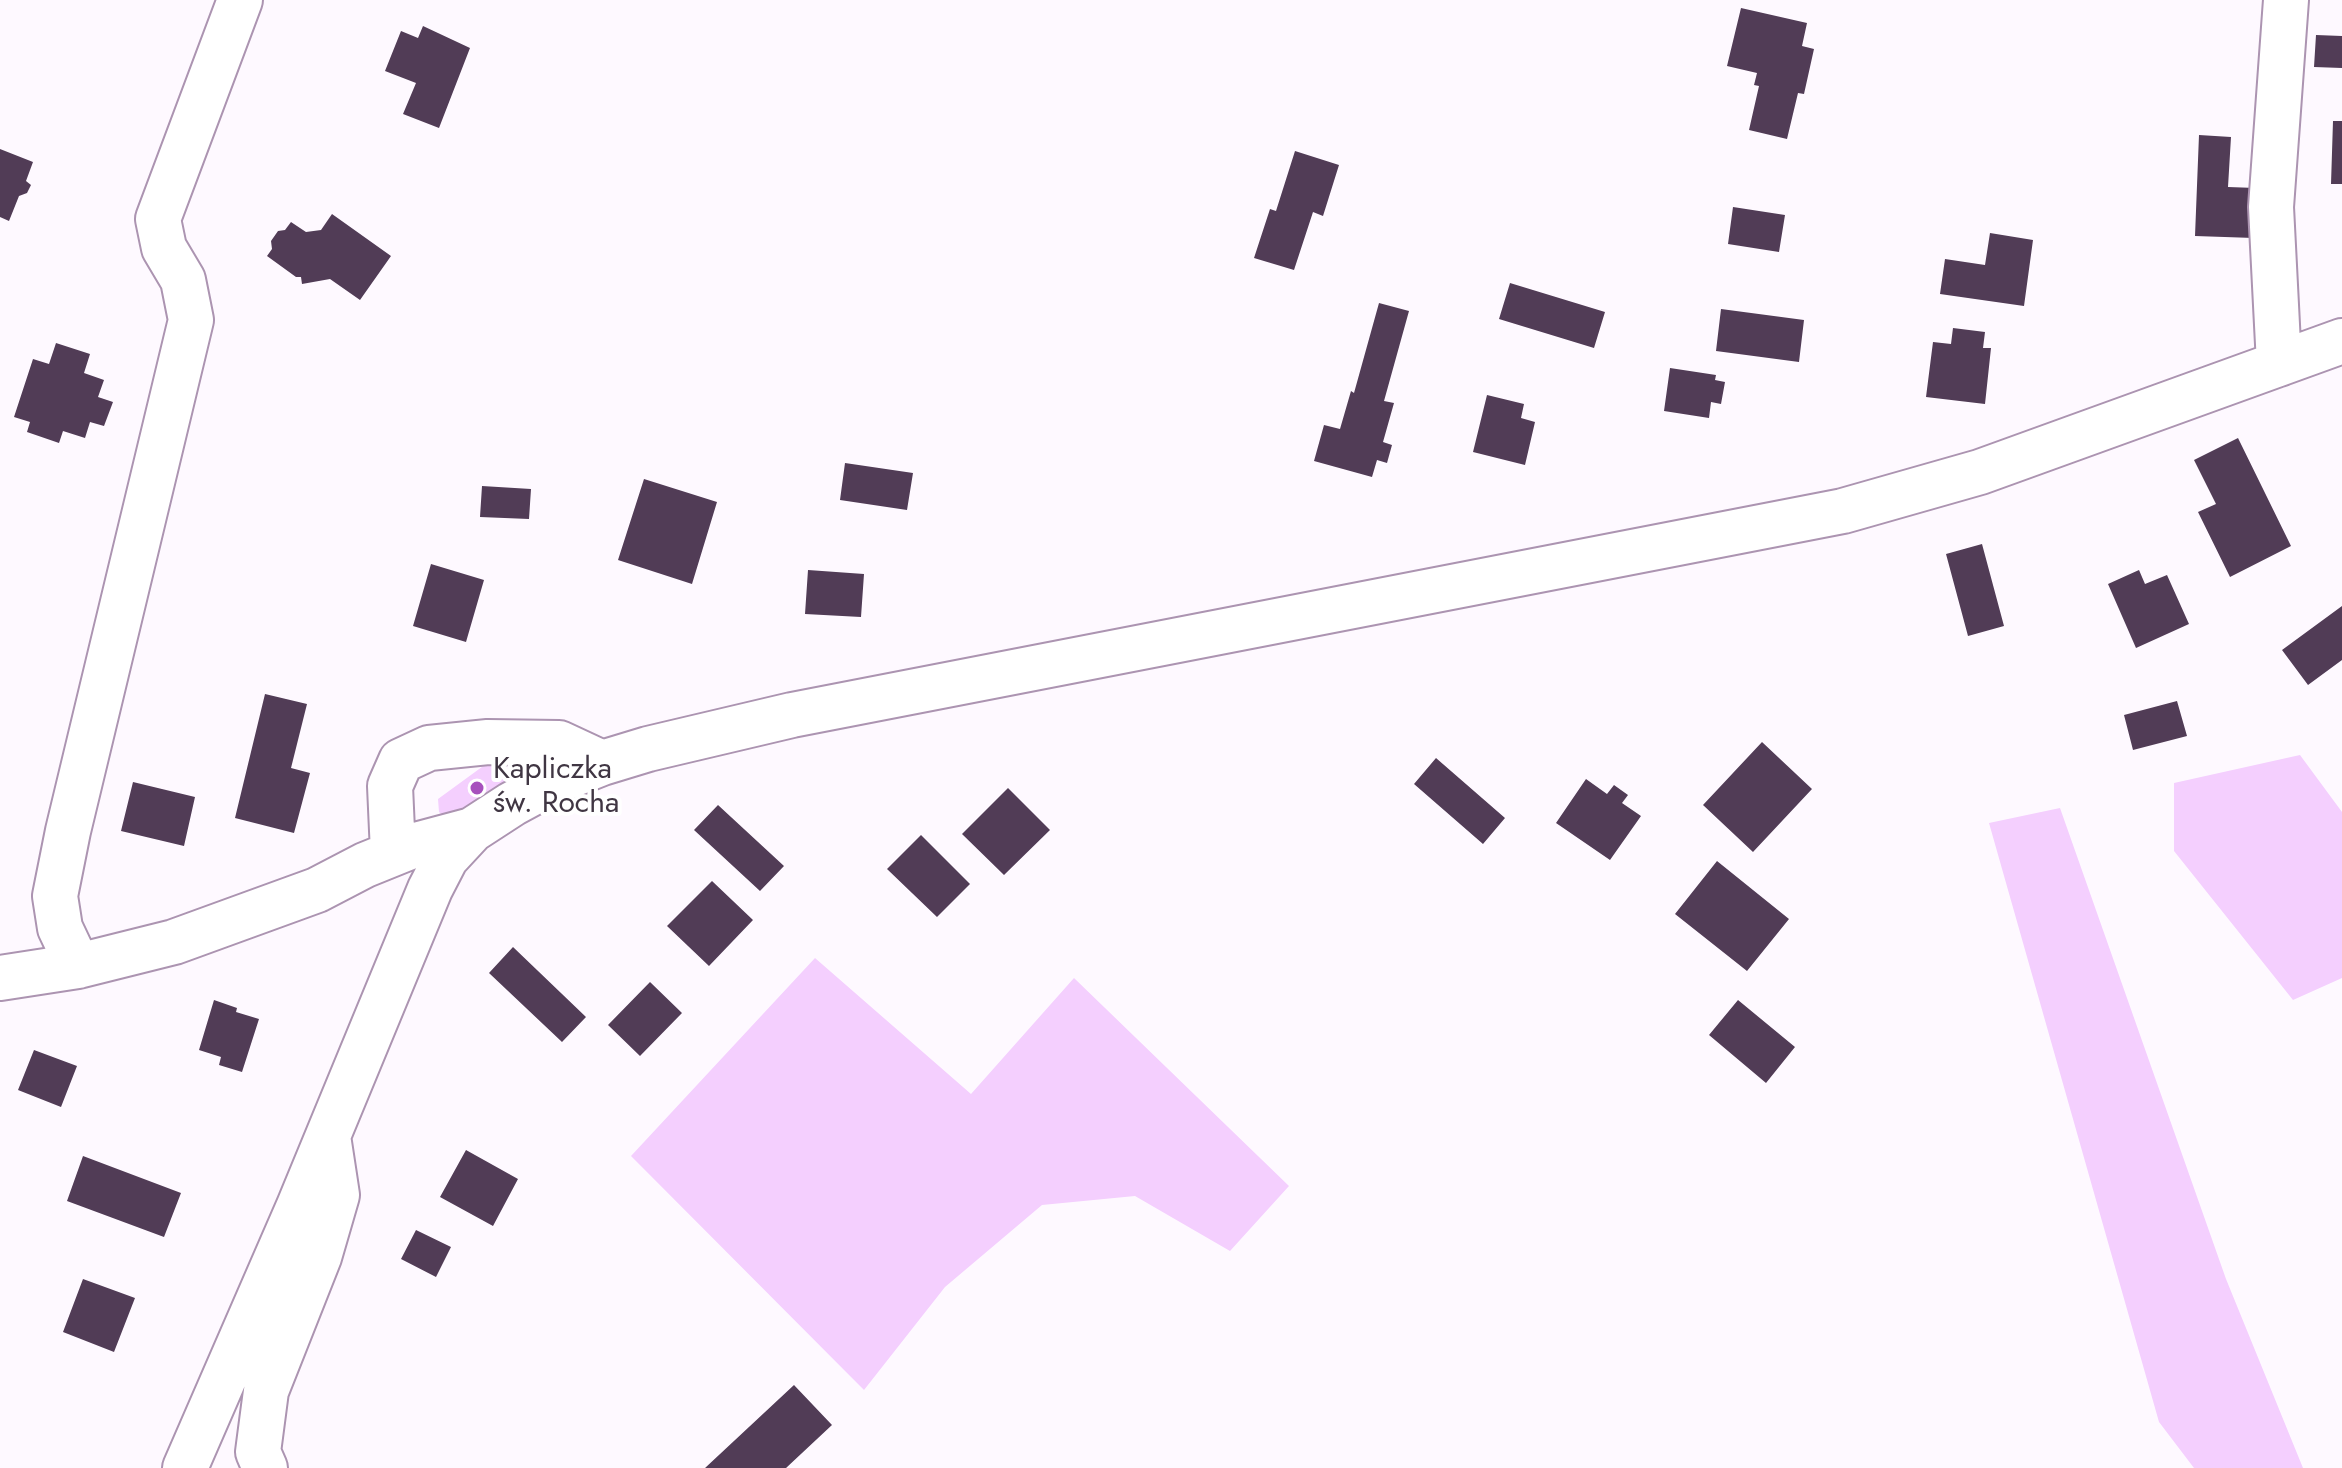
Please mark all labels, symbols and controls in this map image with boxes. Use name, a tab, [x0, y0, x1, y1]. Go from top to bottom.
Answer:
place label: Kapliczka św. Rocha	[493, 753, 619, 824]
marker: Kapliczka św. Rocha	[468, 779, 486, 797]

